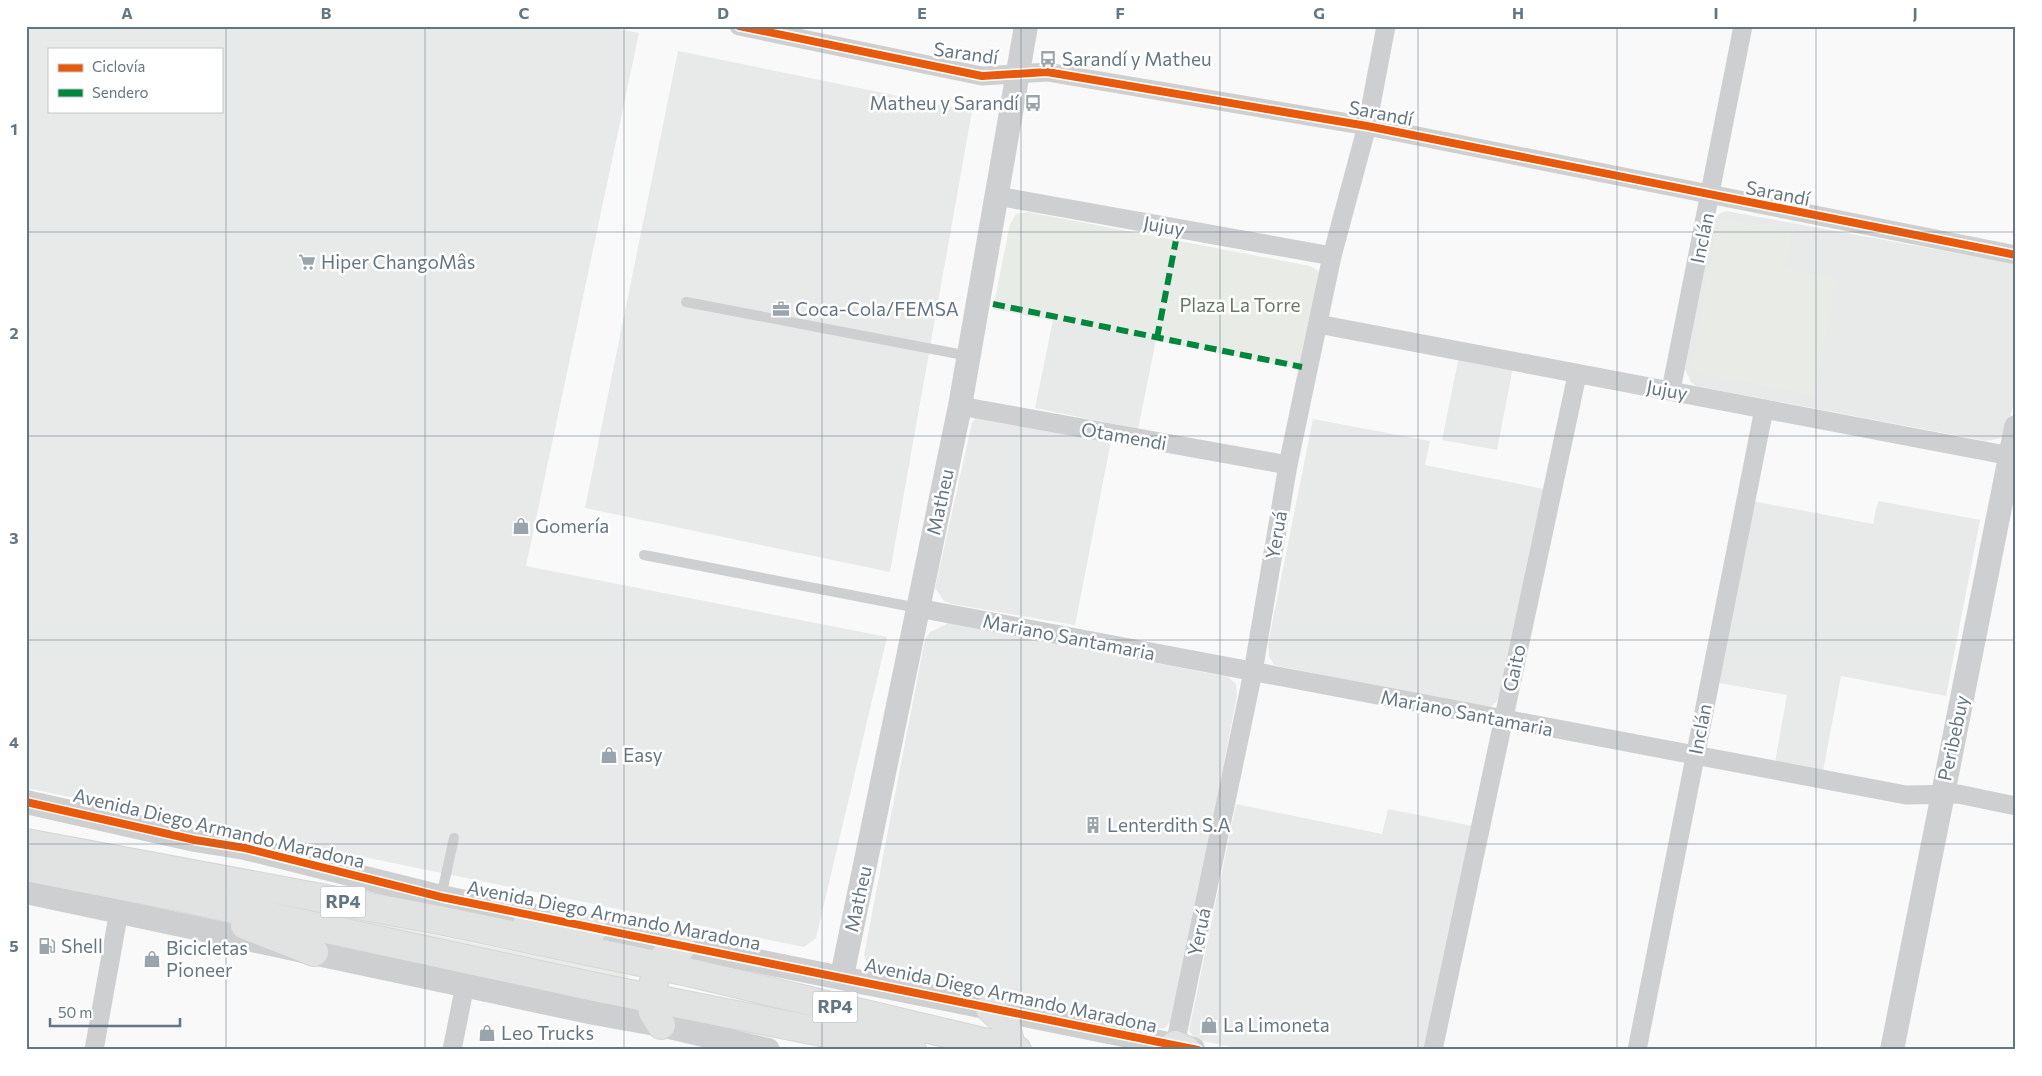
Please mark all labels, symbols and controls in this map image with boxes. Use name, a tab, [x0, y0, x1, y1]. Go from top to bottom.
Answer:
text: A	[121, 3, 133, 22]
text: B	[321, 3, 332, 22]
text: C	[519, 3, 530, 22]
text: D	[717, 3, 729, 22]
text: E	[917, 3, 927, 22]
text: F	[1115, 3, 1125, 22]
text: G	[1313, 3, 1325, 22]
text: H	[1512, 3, 1524, 22]
text: I	[1713, 3, 1719, 22]
text: J	[1912, 3, 1918, 22]
street label: Sarandí	[932, 37, 1001, 69]
place label: Sarandí y Matheu	[1062, 47, 1212, 70]
legend	[48, 48, 222, 112]
bus stop icon: Sarandí y Matheu	[1038, 49, 1058, 69]
text: Ciclovía	[92, 57, 145, 75]
text: Sendero	[92, 83, 149, 101]
place label: Matheu y Sarandí	[869, 91, 1020, 114]
bus stop icon: Matheu y Sarandí	[1023, 93, 1043, 113]
street label: Sarandí	[1347, 95, 1416, 130]
text: 1	[10, 119, 18, 138]
street label: Sarandí	[1744, 175, 1813, 210]
street label: Inclán	[1685, 210, 1718, 265]
street label: Jujuy	[1142, 211, 1187, 240]
place label: Hiper ChangoMâs	[321, 250, 475, 273]
supermarket icon: Hiper ChangoMâs	[297, 252, 317, 272]
park label: Plaza La Torre	[1179, 293, 1301, 316]
place label: Coca-Cola/FEMSA	[795, 297, 959, 320]
office icon: Coca-Cola/FEMSA	[771, 299, 791, 319]
text: 2	[9, 323, 19, 342]
street label: Jujuy	[1645, 375, 1690, 404]
street label: Otamendi	[1079, 417, 1169, 454]
street label: Matheu	[921, 467, 958, 537]
street label: Yeruá	[1260, 509, 1291, 561]
place label: Gomería	[535, 514, 609, 537]
shop icon: Gomería	[511, 516, 531, 536]
text: 3	[9, 528, 19, 547]
street label: Mariano Santamaria	[981, 609, 1157, 664]
street label: Gaito	[1497, 642, 1530, 694]
street label: Mariano Santamaria	[1379, 685, 1555, 740]
street label: Peribebuy	[1932, 693, 1973, 783]
street label: Inclán	[1683, 702, 1716, 756]
text: 4	[9, 732, 19, 751]
place label: Easy	[623, 743, 663, 766]
shop icon: Easy	[599, 745, 619, 765]
street label: Avenida Diego Armando Maradona	[71, 783, 367, 872]
place label: Lenterdith S.A	[1107, 813, 1231, 836]
building icon: Lenterdith S.A	[1083, 815, 1103, 835]
street label: Matheu	[839, 864, 876, 934]
street label: Avenida Diego Armando Maradona	[465, 875, 763, 954]
road number: RP4	[320, 886, 366, 918]
street label: Yeruá	[1182, 906, 1215, 958]
place label: Shell	[61, 934, 103, 957]
text: 5	[9, 936, 19, 955]
fuel station icon: Shell	[37, 936, 57, 956]
place label: Bicicletas Pioneer	[166, 936, 248, 981]
shop icon: Bicicletas Pioneer	[142, 949, 162, 969]
street label: Avenida Diego Armando Maradona	[863, 952, 1160, 1037]
road number: RP4	[812, 992, 858, 1022]
scale bar	[50, 996, 180, 1028]
text: 50 m	[58, 1003, 92, 1021]
place label: La Limoneta	[1223, 1013, 1330, 1036]
shop icon: La Limoneta	[1199, 1015, 1219, 1035]
place label: Leo Trucks	[501, 1021, 594, 1044]
shop icon: Leo Trucks	[477, 1023, 497, 1043]

